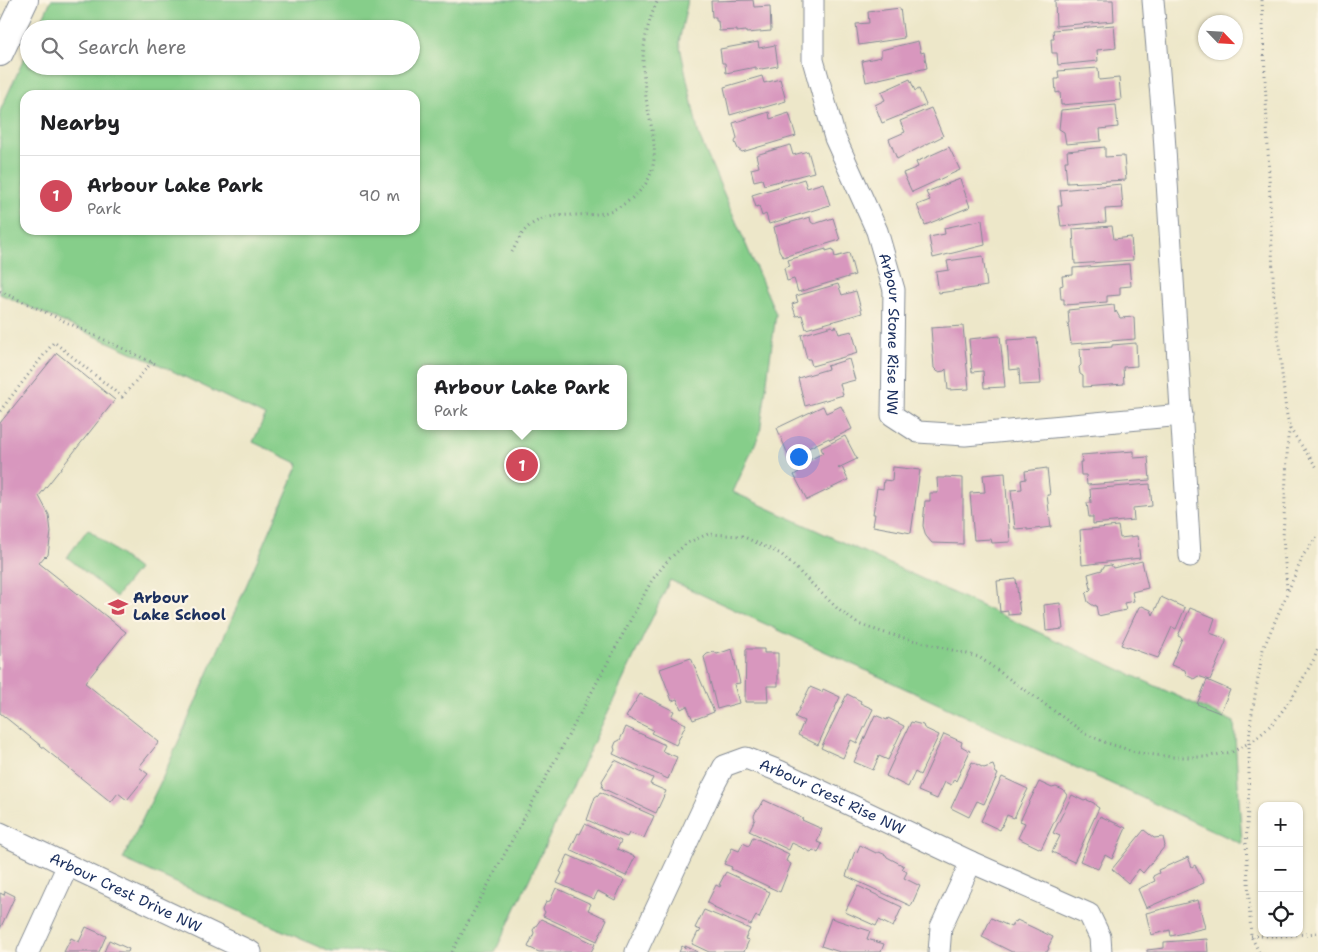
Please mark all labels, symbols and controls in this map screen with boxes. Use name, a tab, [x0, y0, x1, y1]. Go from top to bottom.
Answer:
north arrow	[1198, 15, 1243, 60]
search box	[20, 20, 420, 75]
icon: search	[38, 34, 66, 62]
text: Search here	[78, 35, 187, 60]
text: Nearby	[40, 109, 120, 137]
text: Arbour Lake Park	[87, 173, 263, 198]
text: 1	[52, 185, 60, 206]
text: 90 m	[359, 185, 400, 206]
text: Park	[87, 198, 121, 219]
street label: Arbour Stone Rise NW	[874, 251, 904, 415]
popup	[417, 365, 627, 430]
text: Arbour Lake Park	[434, 375, 610, 400]
text: Park	[434, 400, 468, 421]
your location	[786, 444, 812, 470]
pin: 1	[506, 446, 538, 484]
place label: Arbour Lake School	[133, 588, 226, 625]
school or university icon: Arbour Lake School	[107, 596, 129, 618]
street label: Arbour Crest Rise NW	[757, 754, 909, 840]
map controls	[1258, 802, 1303, 937]
button: +	[1258, 802, 1303, 847]
button: −	[1258, 847, 1303, 892]
street label: Arbour Crest Drive NW	[46, 848, 205, 937]
button: locate	[1258, 892, 1303, 937]

